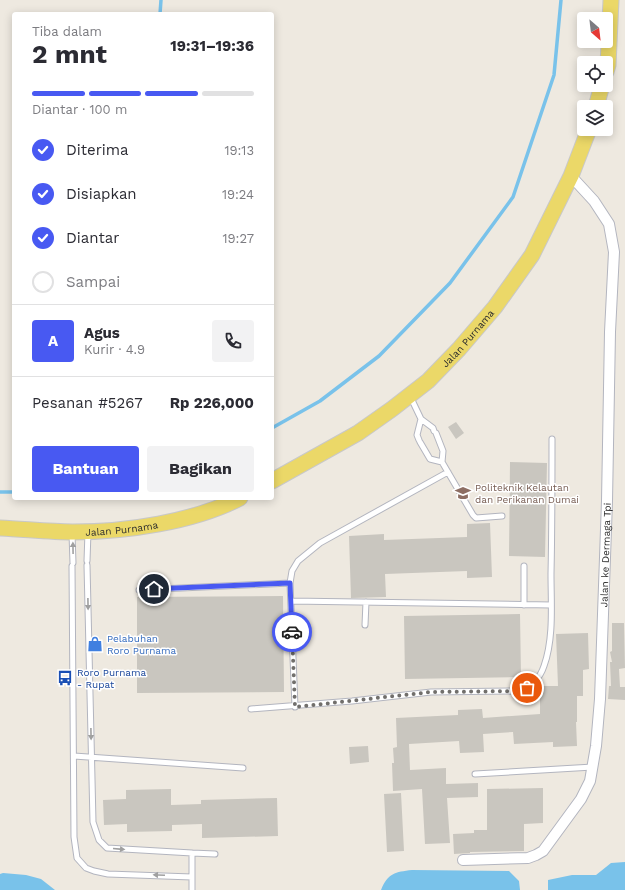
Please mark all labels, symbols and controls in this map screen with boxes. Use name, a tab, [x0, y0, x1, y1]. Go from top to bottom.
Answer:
north arrow	[577, 12, 613, 48]
map controls	[577, 12, 613, 136]
text: Tiba dalam	[32, 24, 102, 39]
text: 19:31–19:36	[170, 37, 254, 55]
text: 2 mnt	[32, 39, 107, 69]
button: locate	[577, 56, 613, 92]
button: layers	[577, 100, 613, 136]
text: Diantar · 100 m	[32, 102, 128, 117]
icon: check	[32, 139, 54, 161]
text: Diterima	[66, 141, 129, 159]
text: 19:13	[224, 143, 254, 158]
icon: check	[32, 183, 54, 205]
text: Disiapkan	[66, 185, 137, 203]
text: 19:24	[222, 187, 254, 202]
icon: check	[32, 227, 54, 249]
text: Diantar	[66, 229, 119, 247]
text: 19:27	[222, 231, 254, 246]
text: Sampai	[66, 273, 120, 291]
street label: Jalan Purnama	[439, 307, 496, 369]
button: phone	[212, 320, 254, 362]
text: Agus	[84, 324, 120, 342]
text: A	[48, 332, 58, 350]
text: Kurir · 4.9	[84, 342, 145, 357]
text: Pesanan #5267	[32, 394, 143, 412]
text: Rp 226,000	[170, 394, 254, 412]
button: Bantuan	[32, 446, 139, 492]
button: Bagikan	[147, 446, 254, 492]
place label: Politeknik Kelautan dan Perikanan Dumai	[475, 482, 579, 505]
school or university icon: Politeknik Kelautan dan Perikanan Dumai	[454, 484, 472, 502]
street label: Jalan ke Dermaga Tpi	[598, 502, 612, 607]
street label: Jalan Purnama	[85, 519, 159, 537]
one-way arrow	[69, 542, 76, 554]
pin	[137, 572, 171, 606]
icon: home	[143, 578, 165, 600]
one-way arrow	[85, 598, 92, 610]
courier	[272, 612, 312, 652]
icon: car	[281, 621, 303, 643]
place label: Pelabuhan Roro Purnama	[107, 633, 177, 656]
shop icon: Pelabuhan Roro Purnama	[86, 635, 104, 653]
place label: Roro Purnama - Rupat	[77, 667, 147, 690]
bus stop icon: Roro Purnama - Rupat	[56, 669, 74, 687]
pin	[510, 671, 544, 705]
icon: bag	[516, 677, 538, 699]
one-way arrow	[88, 728, 95, 740]
one-way arrow	[113, 845, 125, 852]
one-way arrow	[153, 872, 165, 879]

